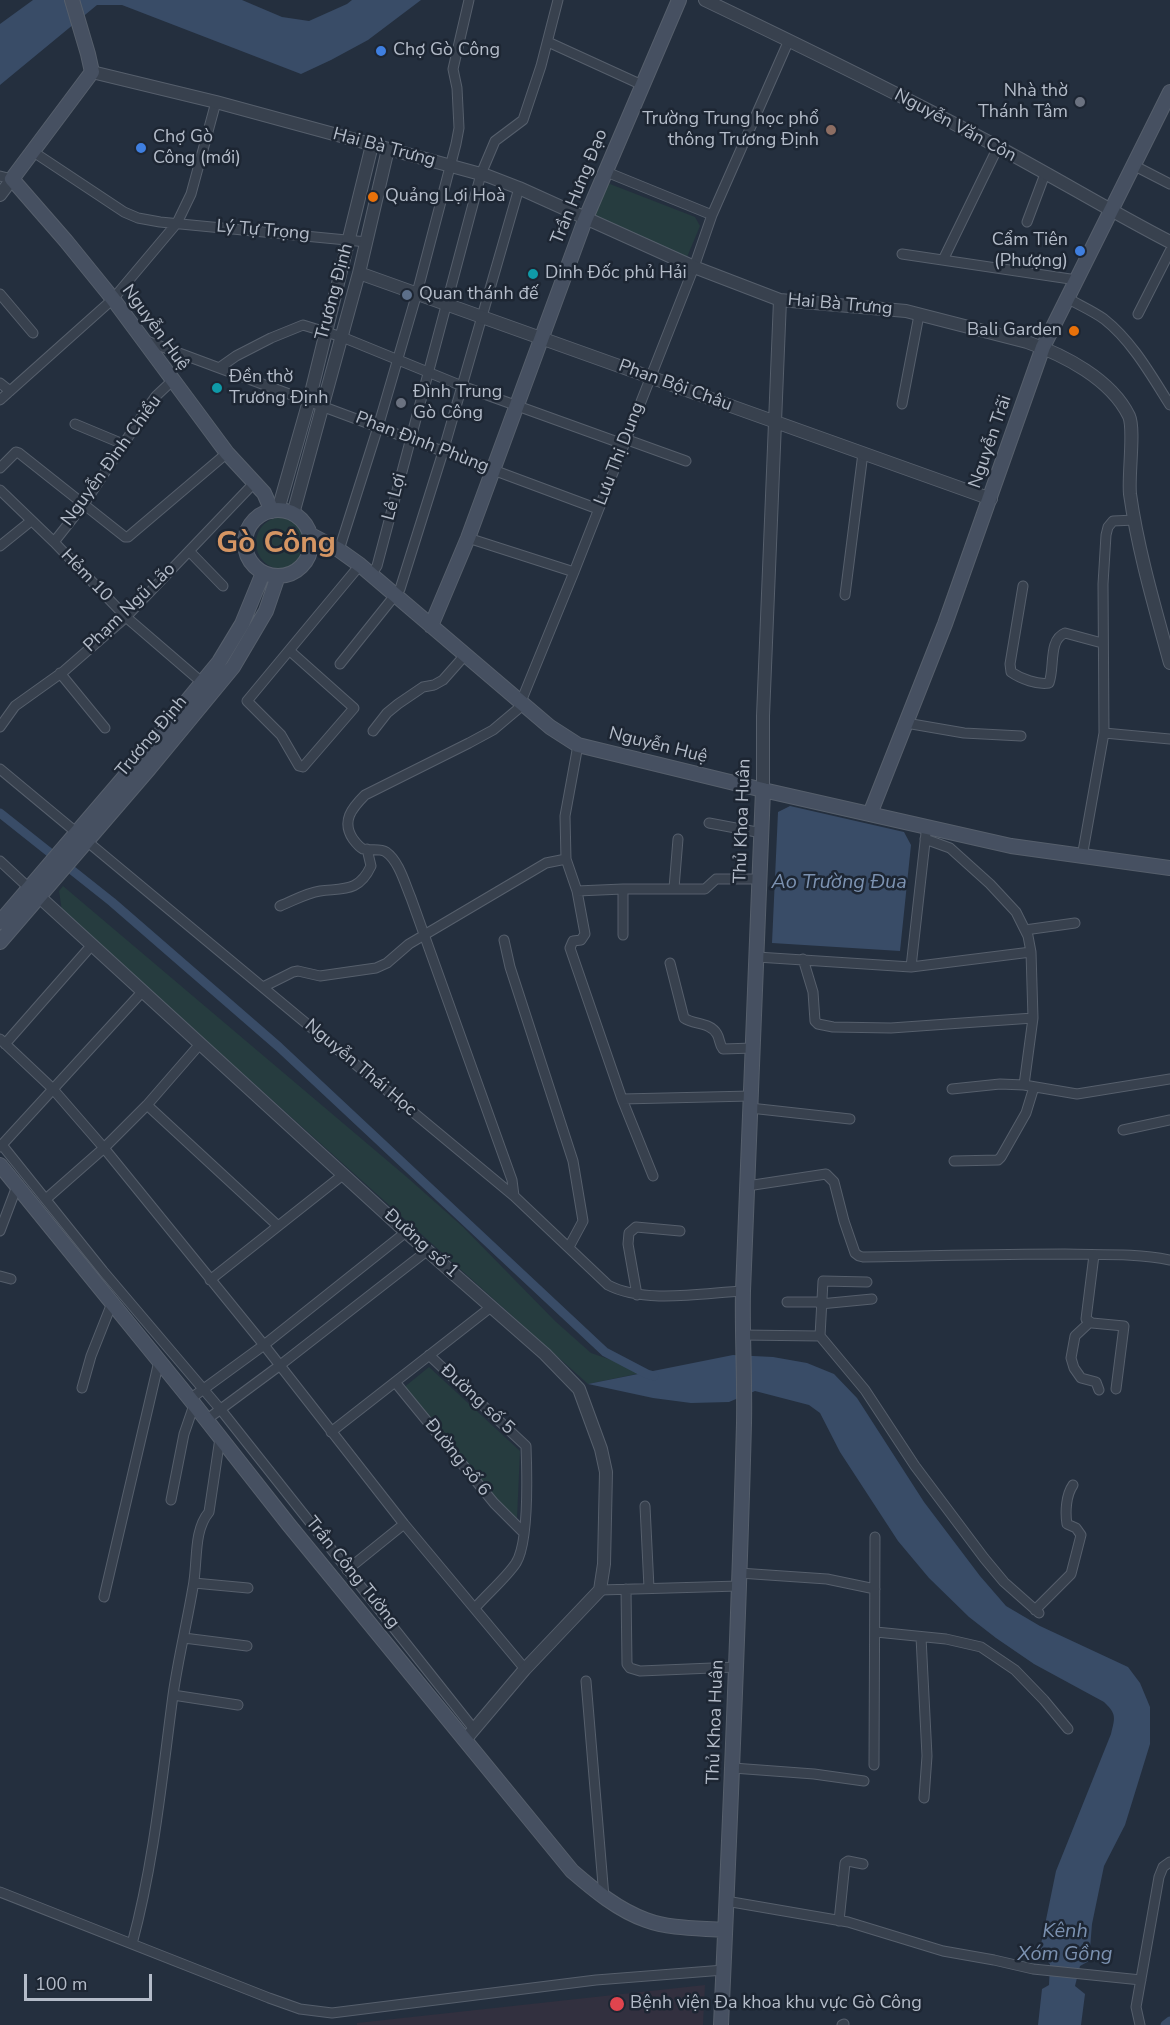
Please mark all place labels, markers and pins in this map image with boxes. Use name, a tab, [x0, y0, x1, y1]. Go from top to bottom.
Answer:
place label: Chợ Gò Công	[393, 40, 500, 62]
marker: Chợ Gò Công	[374, 44, 388, 58]
place label: Nhà thờ Thánh Tâm	[978, 81, 1068, 124]
marker: Nhà thờ Thánh Tâm	[1073, 95, 1087, 109]
place label: Trường Trung học phổ thông Trương Định	[642, 109, 819, 152]
marker: Trường Trung học phổ thông Trương Định	[824, 123, 838, 137]
place label: Chợ Gò Công (mới)	[153, 127, 241, 170]
marker: Chợ Gò Công (mới)	[134, 141, 148, 155]
place label: Quảng Lợi Hoà	[385, 186, 506, 208]
marker: Quảng Lợi Hoà	[366, 190, 380, 204]
place label: Cẩm Tiên (Phượng)	[992, 230, 1068, 272]
marker: Cẩm Tiên (Phượng)	[1073, 244, 1087, 258]
place label: Dinh Đốc phủ Hải	[545, 263, 687, 285]
marker: Dinh Đốc phủ Hải	[526, 267, 540, 281]
place label: Quan thánh đế	[419, 284, 539, 306]
marker: Quan thánh đế	[400, 288, 414, 302]
place label: Bali Garden	[967, 320, 1062, 342]
marker: Bali Garden	[1067, 324, 1081, 338]
place label: Đền thờ Trương Định	[229, 367, 328, 410]
marker: Đền thờ Trương Định	[210, 381, 224, 395]
place label: Đình Trung Gò Công	[413, 382, 502, 424]
marker: Đình Trung Gò Công	[394, 396, 408, 410]
place label: Bệnh viện Đa khoa khu vực Gò Công	[630, 1993, 922, 2015]
marker: Bệnh viện Đa khoa khu vực Gò Công	[608, 1995, 626, 2013]

